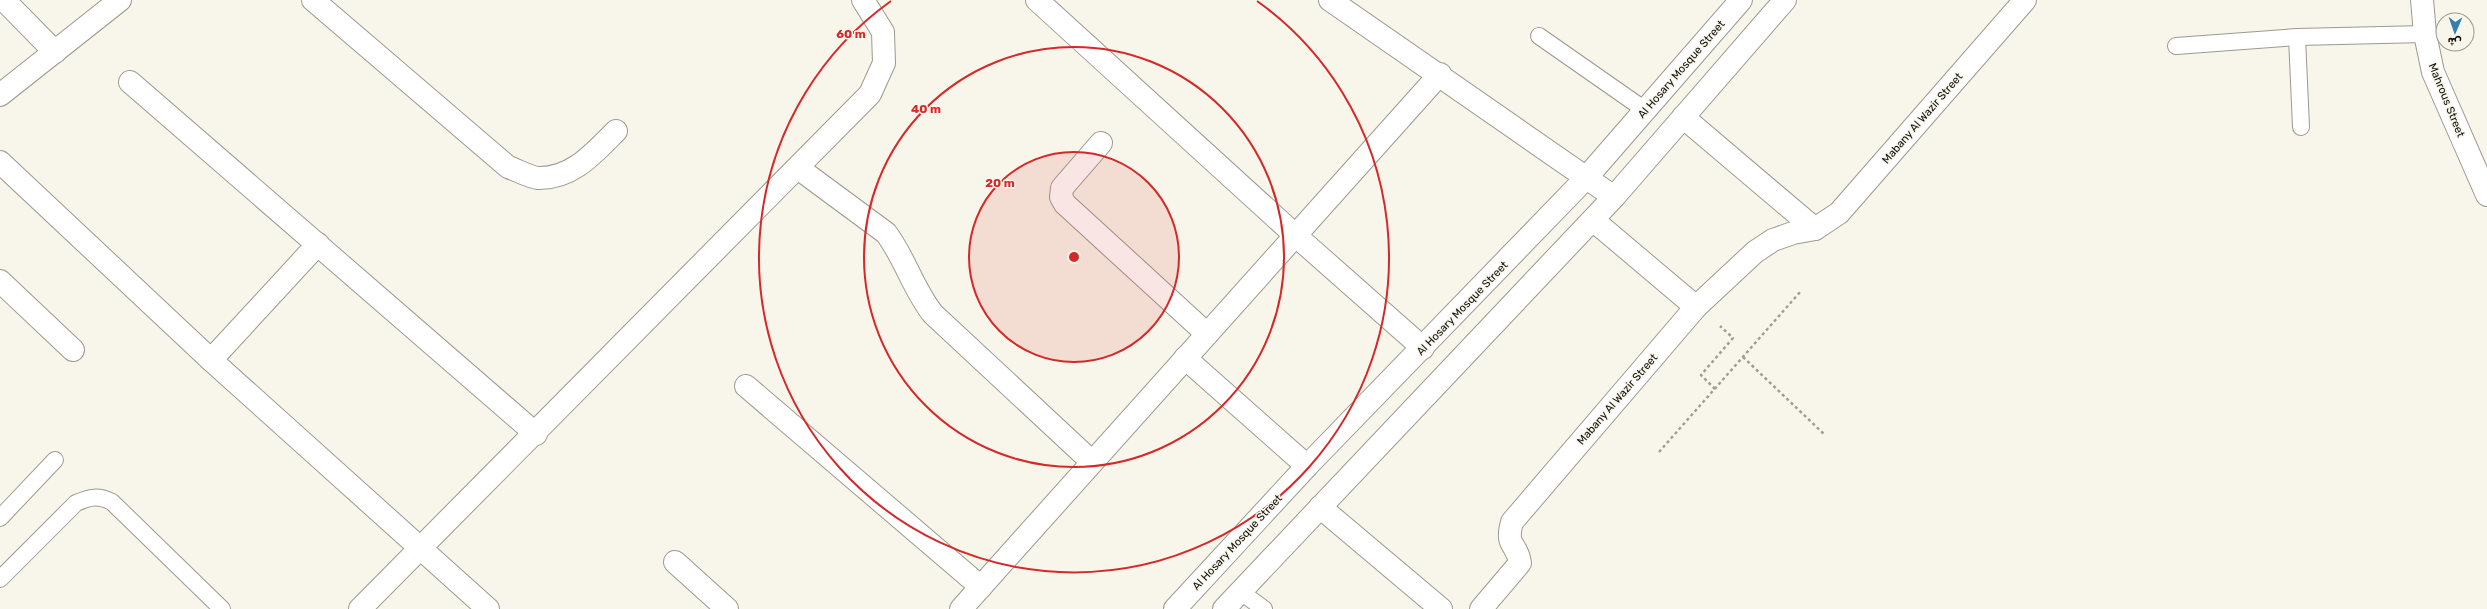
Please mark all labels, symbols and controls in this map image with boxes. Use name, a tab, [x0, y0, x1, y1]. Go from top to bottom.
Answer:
north arrow	[2435, 12, 2475, 52]
street label: Al Hosary Mosque Street	[1635, 17, 1728, 121]
text: 60 m	[836, 27, 866, 41]
text: ش	[2447, 35, 2462, 48]
street label: Mahrous Street	[2426, 61, 2468, 140]
street label: Mabany Al Wazir Street	[1879, 70, 1966, 166]
text: 40 m	[911, 102, 941, 116]
text: 20 m	[985, 176, 1015, 190]
centre of rings	[1067, 250, 1081, 264]
street label: Al Hosary Mosque Street	[1414, 258, 1511, 358]
street label: Mabany Al Wazir Street	[1574, 351, 1661, 447]
street label: Al Hosary Mosque Street	[1190, 491, 1285, 593]

